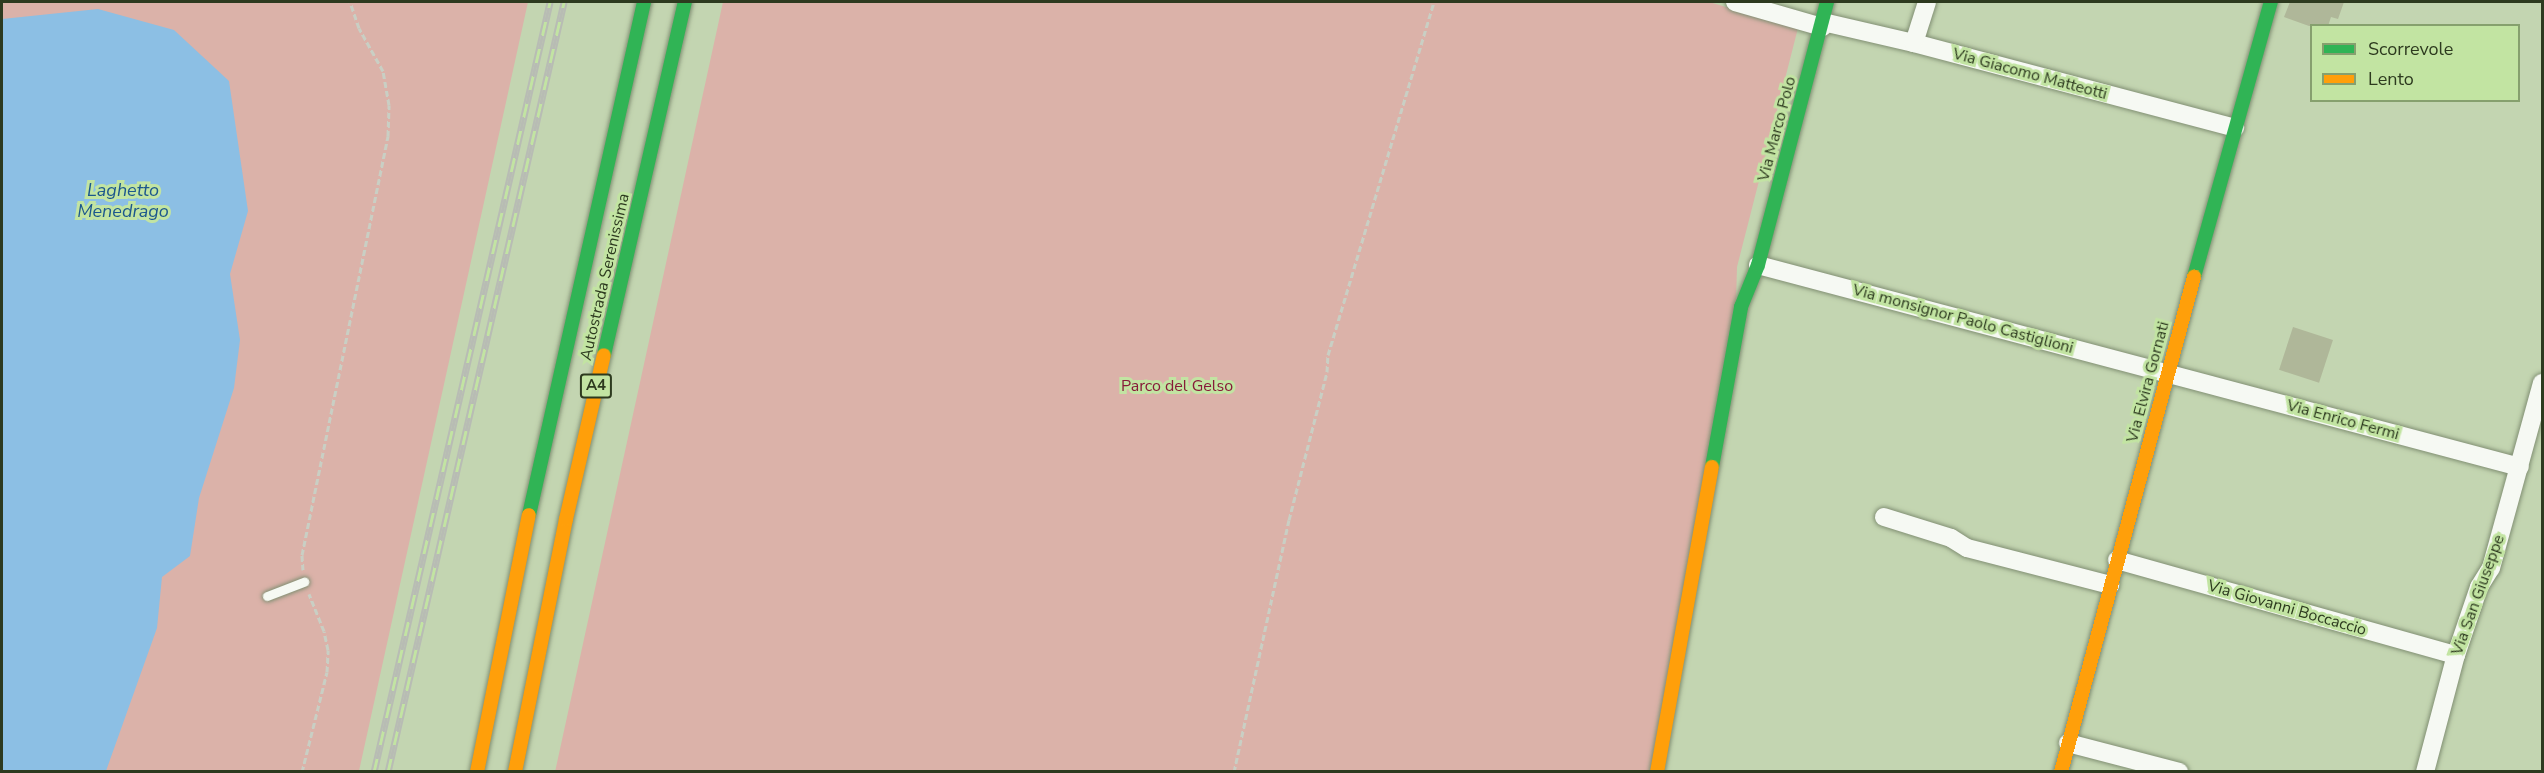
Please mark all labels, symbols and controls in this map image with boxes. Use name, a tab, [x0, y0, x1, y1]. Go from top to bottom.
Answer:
legend	[2310, 24, 2520, 102]
text: Scorrevole	[2368, 37, 2453, 61]
street label: Via Giacomo Matteotti	[1951, 44, 2109, 104]
text: Lento	[2368, 67, 2414, 91]
street label: Via Marco Polo	[1754, 75, 1800, 183]
water label: Laghetto Menedrago	[77, 180, 169, 222]
street label: Autostrada Serenissima	[576, 192, 634, 362]
street label: Via monsignor Paolo Castiglioni	[1850, 280, 2076, 358]
street label: Via Elvira Gornati	[2123, 319, 2173, 445]
road number: A4	[580, 374, 612, 398]
park label: Parco del Gelso	[1121, 376, 1233, 396]
street label: Via Enrico Fermi	[2285, 396, 2401, 444]
street label: Via San Giuseppe	[2447, 532, 2509, 658]
street label: Via Giovanni Boccaccio	[2206, 576, 2368, 640]

